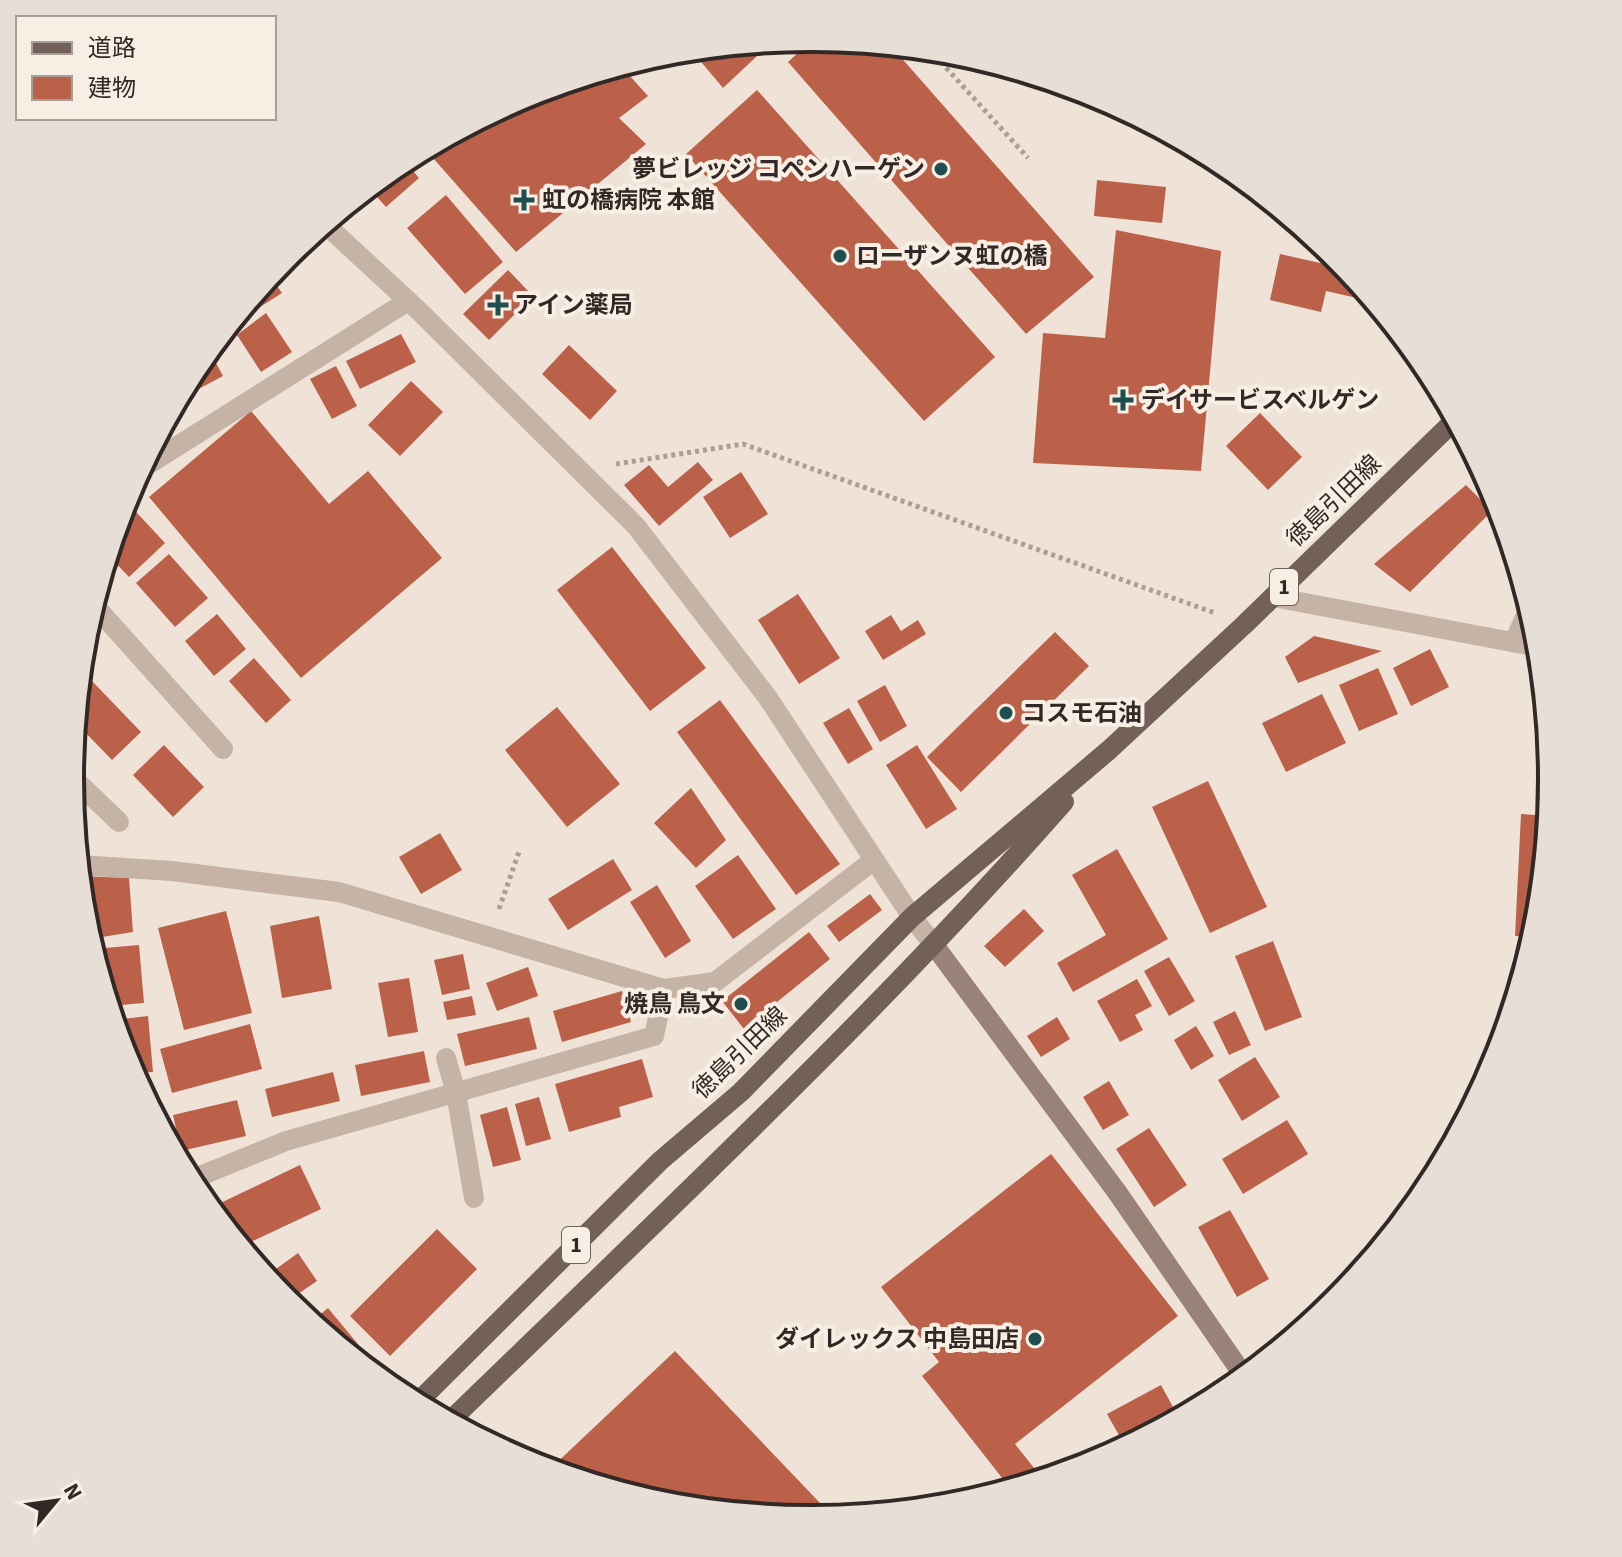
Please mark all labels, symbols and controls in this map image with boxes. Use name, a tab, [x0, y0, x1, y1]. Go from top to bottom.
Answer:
legend	[16, 16, 276, 120]
text: 道路	[88, 31, 136, 66]
text: 建物	[88, 71, 136, 106]
place label: 夢ビレッジ コペンハーゲン	[632, 152, 925, 187]
marker: 夢ビレッジ コペンハーゲン	[932, 160, 950, 178]
place label: 虹の橋病院 本館	[542, 183, 715, 218]
marker: 虹の橋病院 本館	[513, 189, 535, 211]
place label: ローザンヌ虹の橋	[856, 239, 1048, 274]
marker: ローザンヌ虹の橋	[831, 247, 849, 265]
place label: アイン薬局	[514, 288, 633, 323]
marker: アイン薬局	[489, 296, 507, 314]
place label: デイサービスベルゲン	[1141, 383, 1379, 418]
marker: デイサービスベルゲン	[1112, 389, 1134, 411]
street label: 徳島引田線	[1279, 447, 1389, 555]
road number: 1	[1270, 569, 1298, 605]
place label: コスモ石油	[1022, 696, 1142, 731]
marker: コスモ石油	[997, 704, 1015, 722]
place label: 焼鳥 鳥文	[624, 987, 725, 1022]
marker: 焼鳥 鳥文	[732, 995, 750, 1013]
street label: 徳島引田線	[685, 999, 795, 1107]
road number: 1	[562, 1227, 590, 1263]
place label: ダイレックス 中島田店	[775, 1322, 1019, 1357]
marker: ダイレックス 中島田店	[1026, 1330, 1044, 1348]
north arrow	[16, 1461, 96, 1541]
text: N	[55, 1478, 90, 1506]

